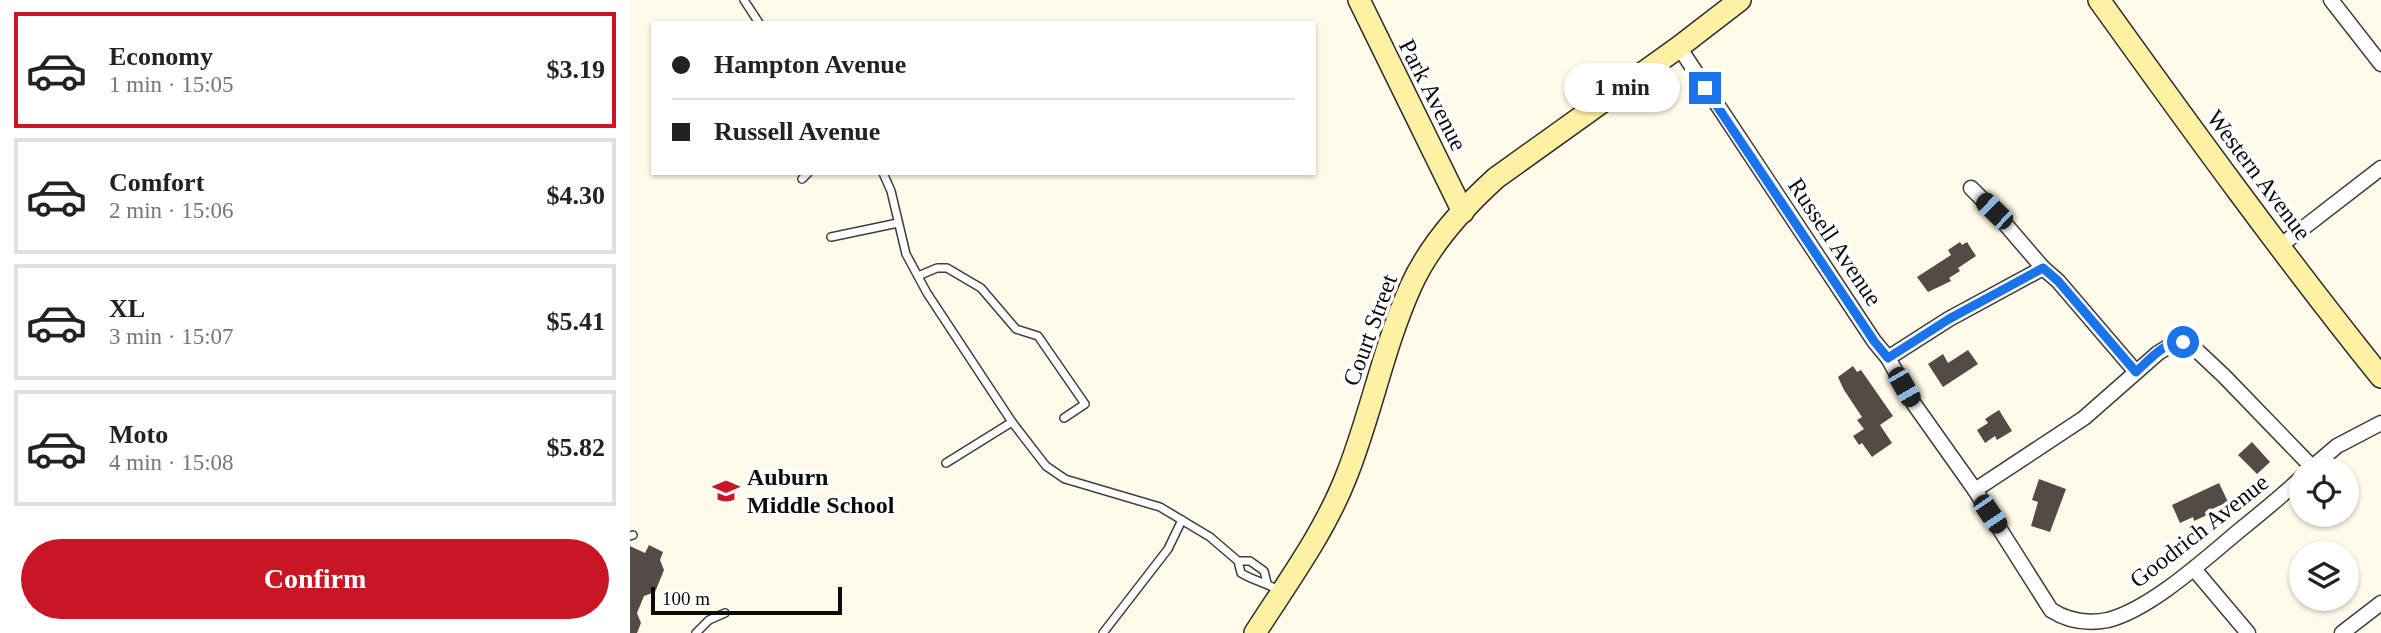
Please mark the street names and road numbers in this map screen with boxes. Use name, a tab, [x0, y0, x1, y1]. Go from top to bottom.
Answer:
street label: Park Avenue	[1394, 35, 1472, 155]
street label: Western Avenue	[2202, 105, 2316, 245]
street label: Russell Avenue	[1783, 173, 1887, 311]
street label: Court Street	[1338, 270, 1402, 389]
street label: Goodrich Avenue	[2125, 469, 2273, 593]

